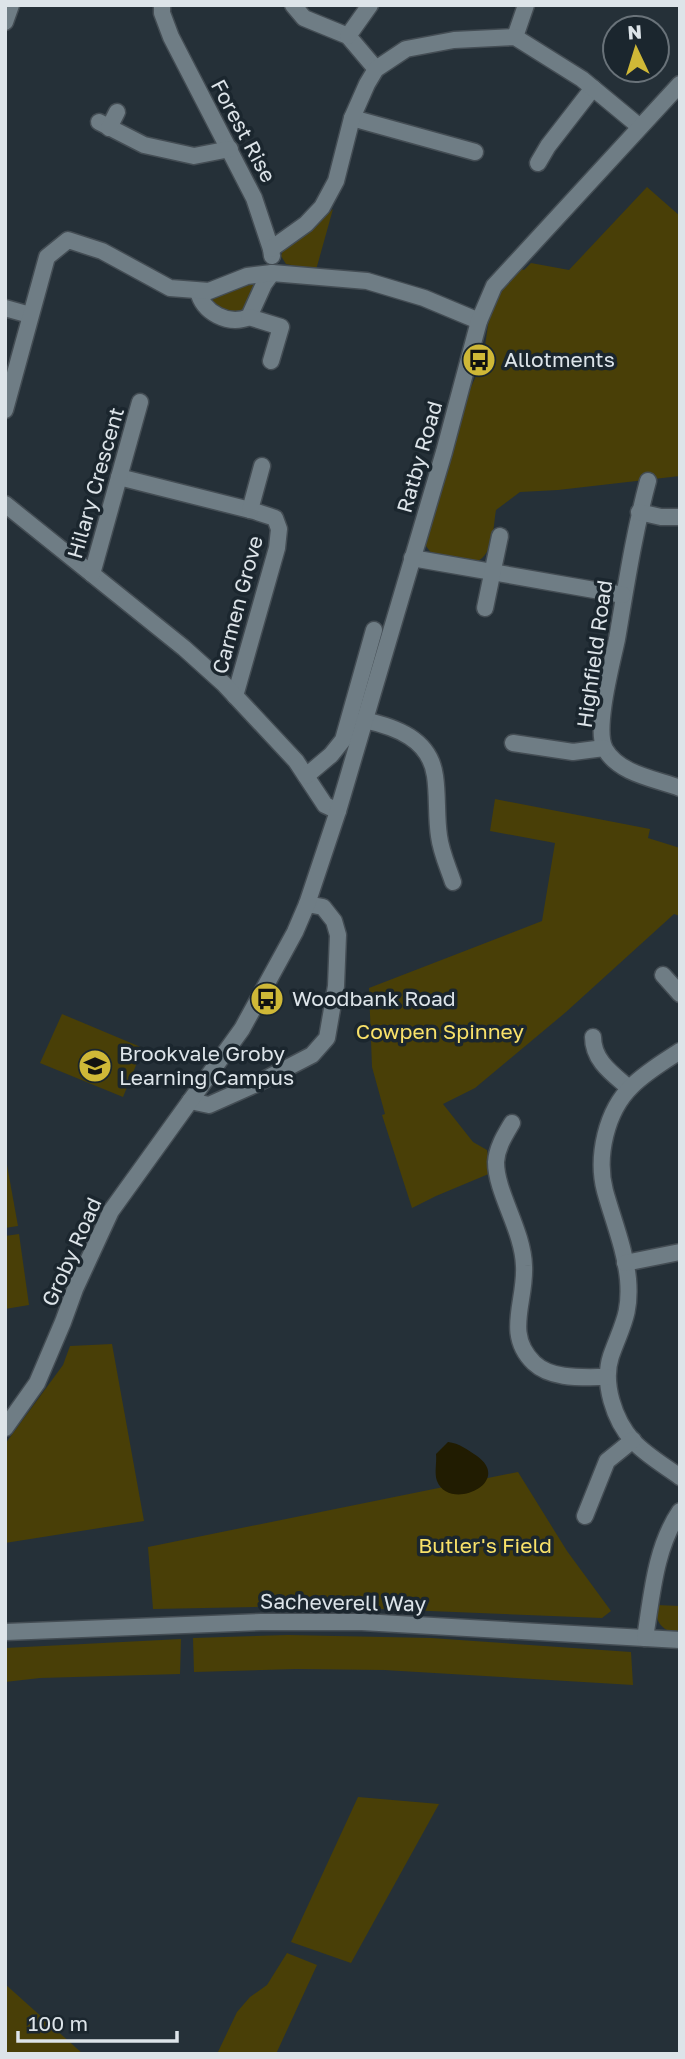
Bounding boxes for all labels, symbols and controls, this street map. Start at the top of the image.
north arrow [601,14,671,84]
text: N [627,20,643,44]
street label: Forest Rise [206,75,282,187]
bus stop icon: Allotments [460,341,498,379]
place label: Allotments [504,346,615,372]
street label: Ratby Road [391,398,447,516]
street label: Hilary Crescent [61,404,129,561]
street label: Carmen Grove [206,533,268,677]
street label: Highfield Road [571,578,617,729]
bus stop icon: Woodbank Road [248,980,286,1018]
place label: Woodbank Road [292,985,456,1011]
park label: Cowpen Spinney [356,1018,524,1044]
place label: Brookvale Groby Learning Campus [119,1040,294,1090]
school or university icon: Brookvale Groby Learning Campus [76,1047,114,1085]
street label: Groby Road [36,1193,107,1310]
park label: Butler's Field [418,1532,552,1558]
street label: Sacheverell Way [260,1588,427,1616]
scale bar [18,2000,177,2044]
text: 100 m [28,2010,88,2036]

